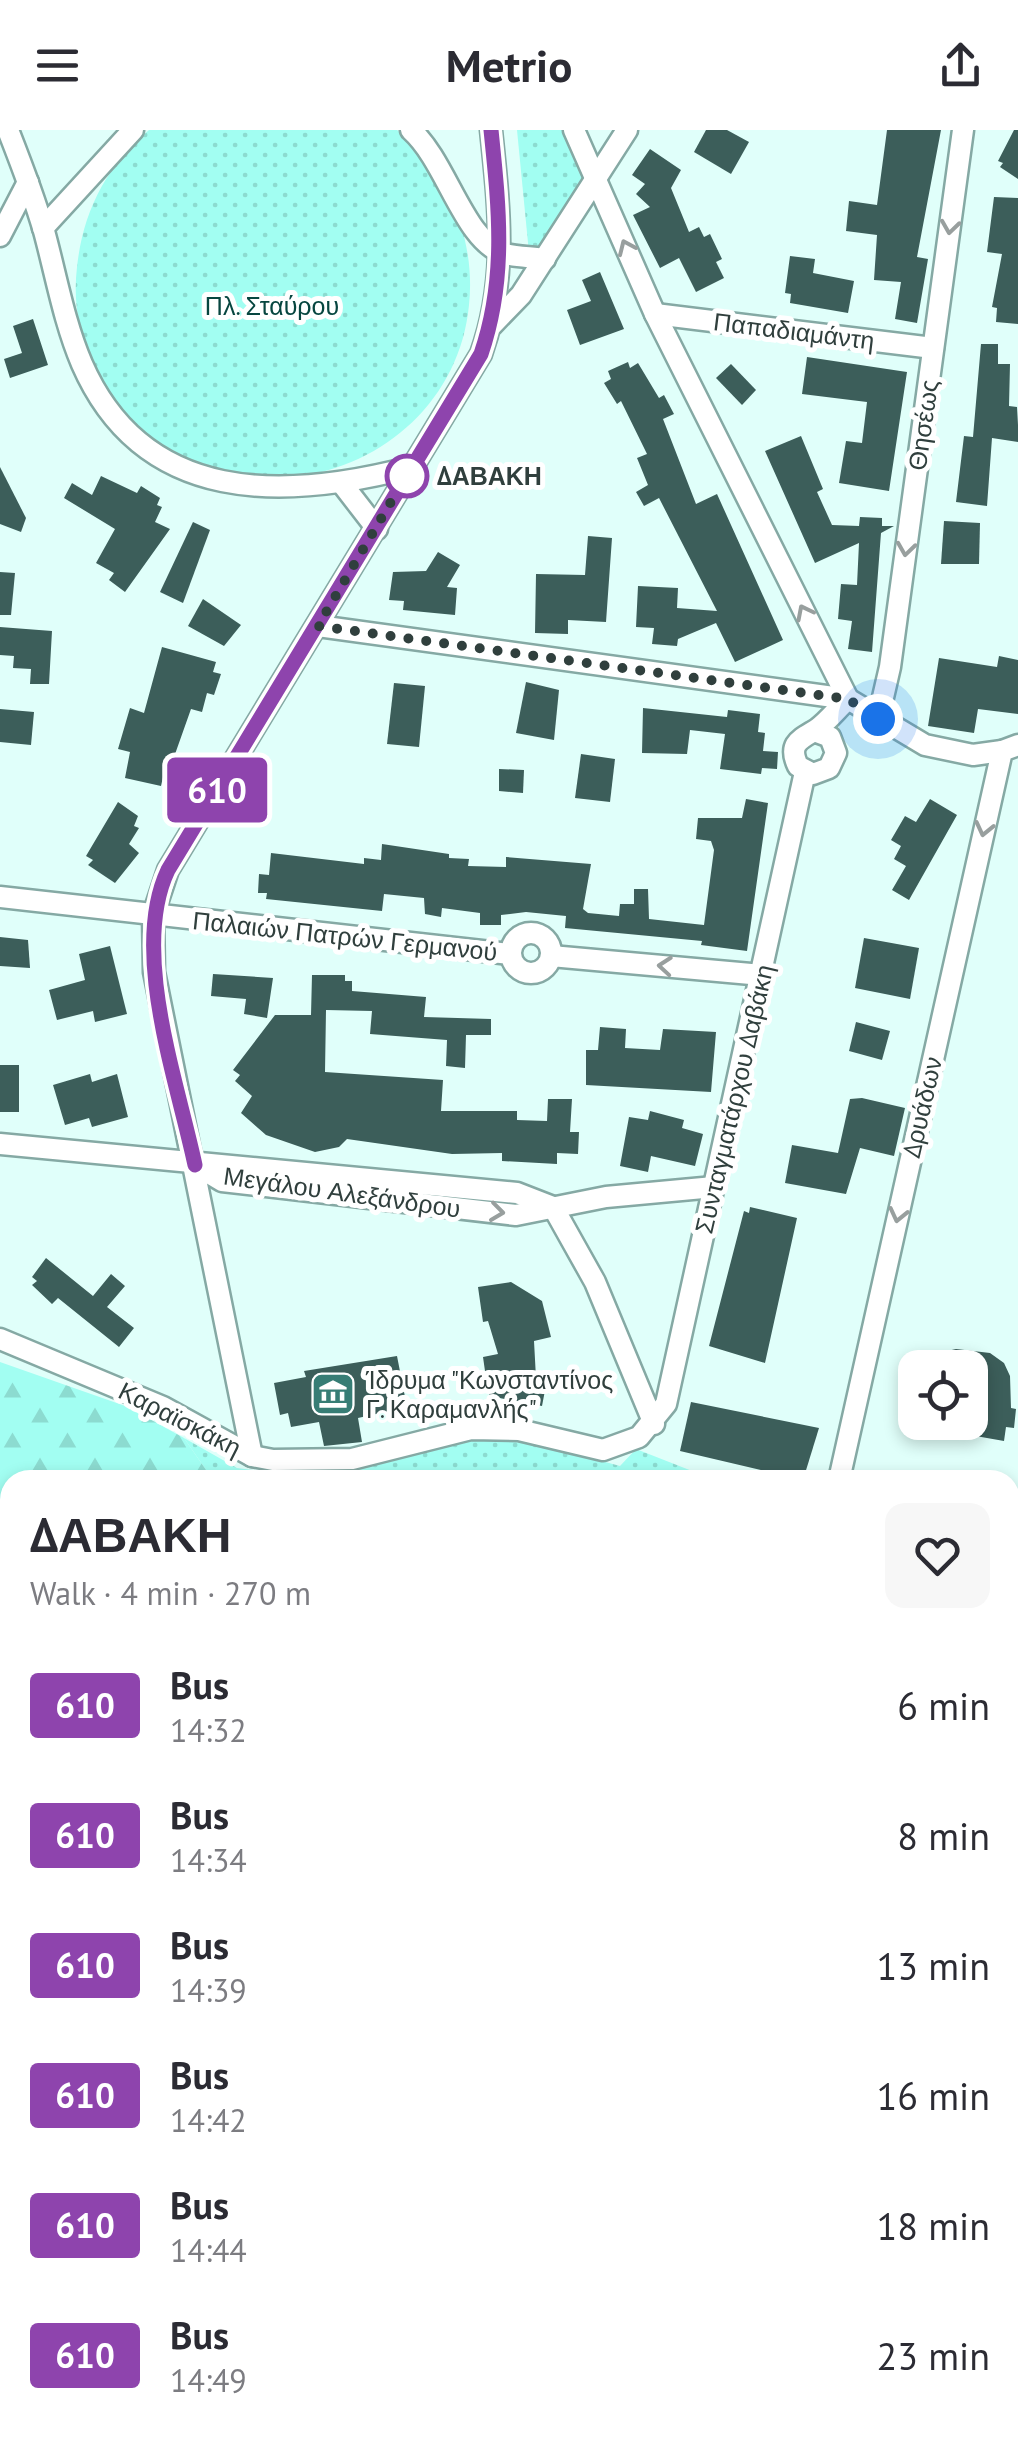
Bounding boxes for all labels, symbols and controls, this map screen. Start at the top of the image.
text: Metrio [446,36,572,94]
icon: menu [30,38,85,93]
icon: share [933,38,988,93]
one-way arrow [940,219,961,235]
one-way arrow [618,239,638,257]
park label: Πλ. Σταύρου [205,290,339,322]
street label: Παπαδιαμάντη [712,305,876,357]
street label: Θησέως [901,377,945,473]
marker: ΔΑΒΑΚΗ [386,455,428,497]
place label: ΔΑΒΑΚΗ [437,460,542,492]
one-way arrow [896,541,917,557]
one-way arrow [797,604,817,622]
your location [853,694,903,744]
line badge: 610 [160,758,274,822]
text: 610 [187,767,247,813]
one-way arrow [975,820,996,837]
street label: Παλαιών Πατρών Γερμανού [191,904,499,968]
one-way arrow [657,956,673,978]
street label: Συνταγματάρχου Δαβάκη [687,961,781,1237]
street label: Δρυάδων [895,1053,949,1161]
street label: Μεγάλου Αλεξάνδρου [222,1160,462,1224]
one-way arrow [489,1201,505,1222]
one-way arrow [889,1206,910,1223]
map controls [898,1350,988,1440]
button: locate [898,1350,988,1440]
place label: Ίδρυμα "Κωνσταντίνος Γ. Καραμανλής" [365,1364,613,1425]
museum icon: Ίδρυμα "Κωνσταντίνος Γ. Καραμανλής" [310,1371,356,1417]
street label: Καραϊσκάκη [113,1374,247,1464]
text: ΔΑΒΑΚΗ [30,1503,231,1565]
button: heart [885,1503,990,1608]
text: Walk · 4 min · 270 m [30,1572,311,1614]
text: Bus [170,1660,229,1709]
text: 6 min [897,1681,990,1730]
text: 610 [55,1682,115,1728]
text: 14:32 [170,1709,247,1751]
text: Bus [170,1790,229,1839]
text: 8 min [897,1811,990,1860]
text: 610 [55,1812,115,1858]
text: 14:34 [170,1839,247,1881]
text: Bus [170,1920,229,1969]
text: 13 min [877,1941,990,1990]
text: 610 [55,1942,115,1988]
text: 14:39 [170,1969,247,2011]
text: Bus [170,2050,229,2099]
text: 16 min [877,2071,990,2120]
text: 610 [55,2072,115,2118]
text: 14:42 [170,2099,247,2141]
text: Bus [170,2180,229,2229]
text: 18 min [877,2201,990,2250]
text: 610 [55,2202,115,2248]
text: 14:44 [170,2229,247,2271]
text: Bus [170,2310,229,2359]
text: 23 min [877,2331,990,2380]
text: 610 [55,2332,115,2378]
text: 14:49 [170,2359,247,2401]

